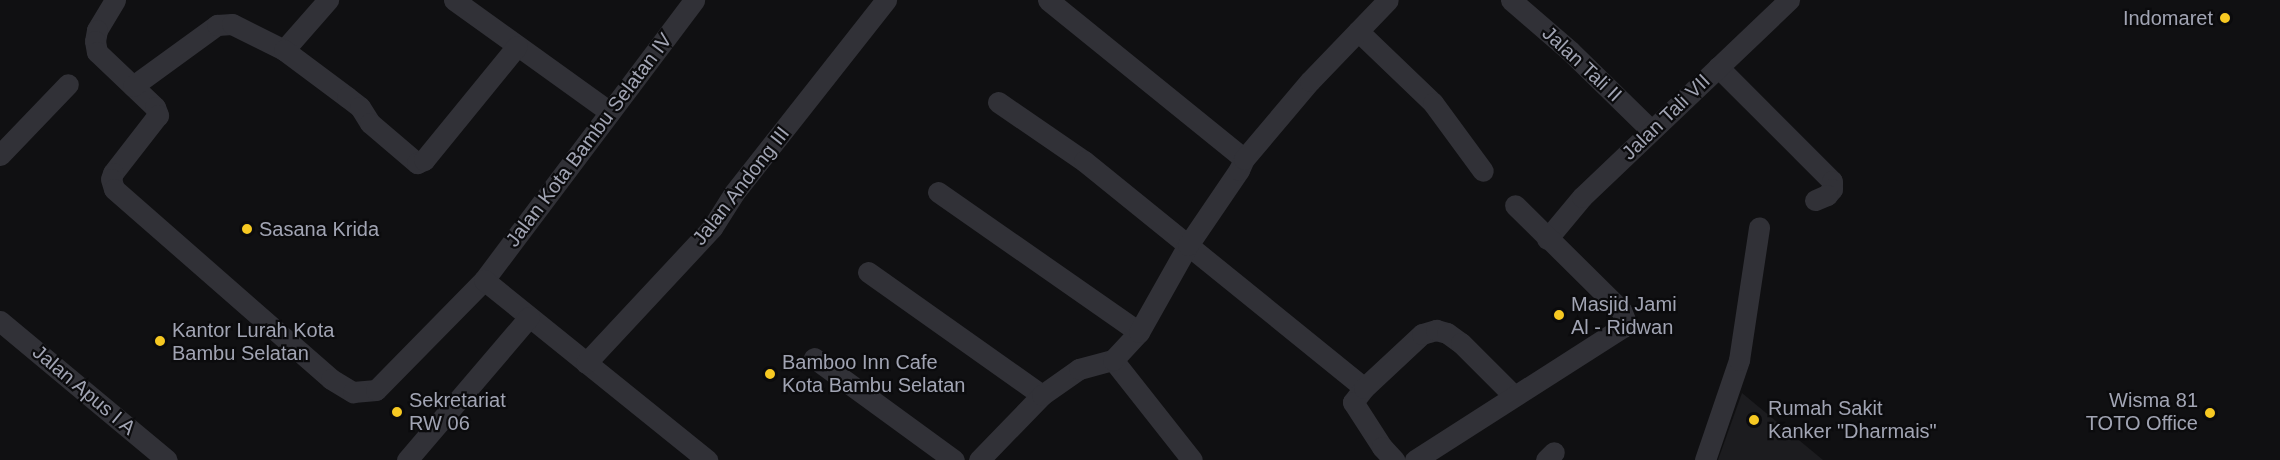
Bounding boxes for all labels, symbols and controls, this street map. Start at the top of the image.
place label: Indomaret [2123,6,2213,30]
marker: Indomaret [2218,11,2232,25]
street label: Jalan Tali II [1537,21,1627,107]
street label: Jalan Kota Bambu Selatan IV [501,28,677,252]
street label: Jalan Tali VII [1617,69,1715,165]
street label: Jalan Andong III [687,122,795,250]
place label: Sasana Krida [259,217,379,241]
marker: Sasana Krida [240,222,254,236]
place label: Masjid Jami Al - Ridwan [1571,292,1677,339]
marker: Masjid Jami Al - Ridwan [1552,308,1566,322]
place label: Kantor Lurah Kota Bambu Selatan [172,318,334,365]
marker: Kantor Lurah Kota Bambu Selatan [153,334,167,348]
street label: Jalan Apus I A [27,339,141,441]
place label: Bamboo Inn Cafe Kota Bambu Selatan [782,350,965,397]
marker: Bamboo Inn Cafe Kota Bambu Selatan [763,367,777,381]
place label: Sekretariat RW 06 [409,388,506,435]
place label: Wisma 81 TOTO Office [2086,389,2198,436]
place label: Rumah Sakit Kanker "Dharmais" [1768,396,1937,443]
marker: Sekretariat RW 06 [390,405,404,419]
marker: Wisma 81 TOTO Office [2203,406,2217,420]
marker: Rumah Sakit Kanker "Dharmais" [1745,411,1763,429]

